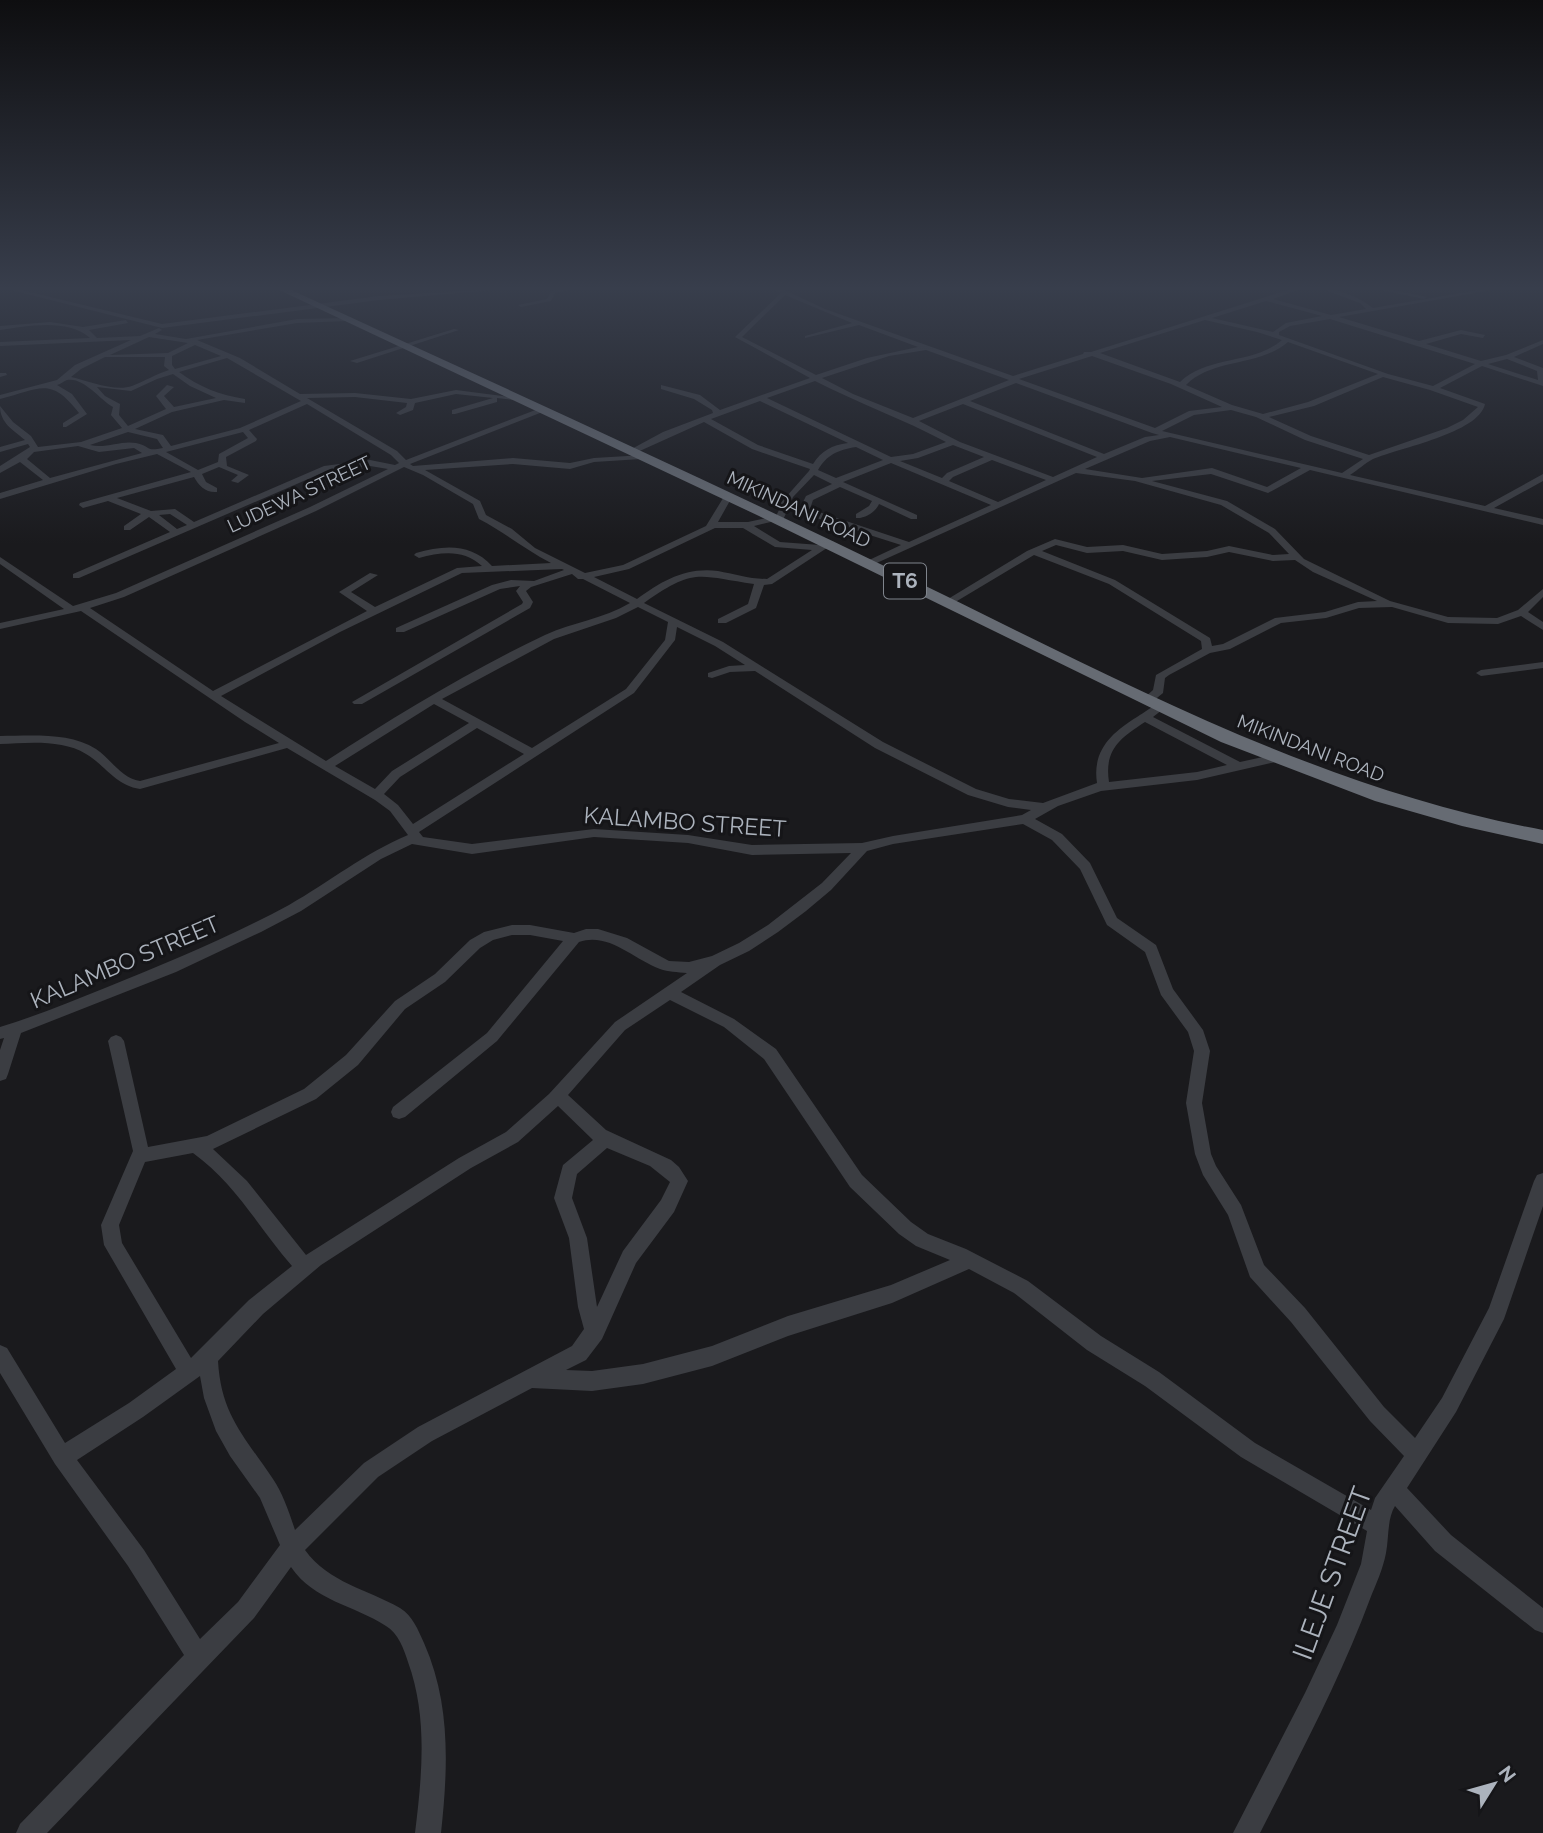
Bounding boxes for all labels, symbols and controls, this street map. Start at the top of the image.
street label: LUDEWA STREET [224,451,375,537]
street label: MIKINDANI ROAD [724,466,874,552]
road number: T6 [884,564,926,598]
street label: MIKINDANI ROAD [1234,710,1388,786]
street label: KALAMBO STREET [583,801,787,842]
street label: KALAMBO STREET [26,909,223,1014]
street label: ILEJE STREET [1286,1482,1379,1664]
north arrow [1459,1749,1529,1819]
text: N [1494,1761,1521,1786]

